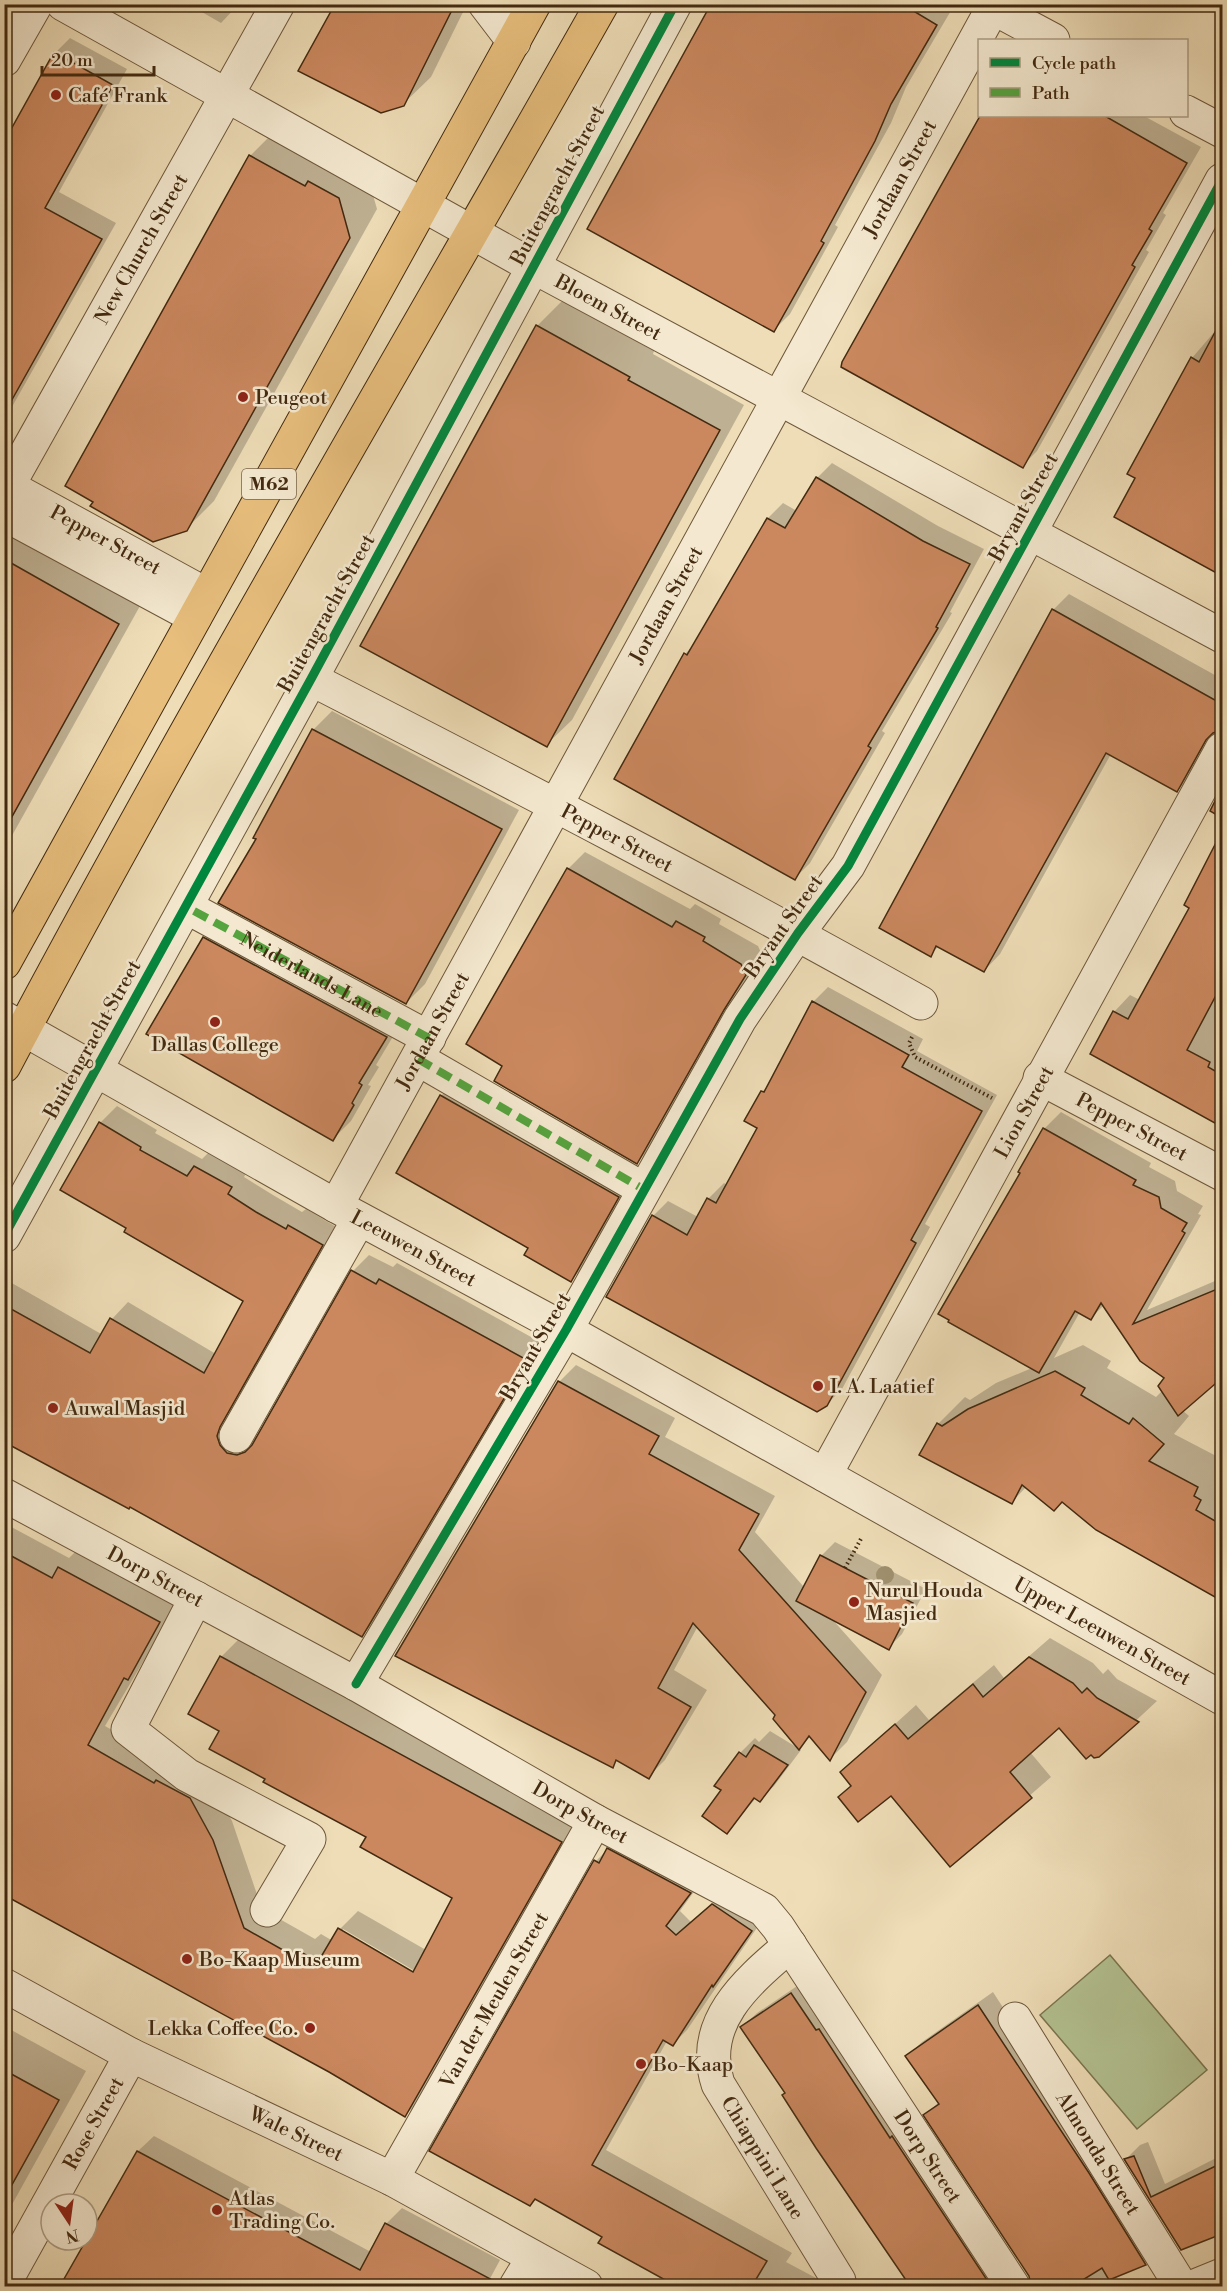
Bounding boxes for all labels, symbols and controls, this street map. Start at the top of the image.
scale bar [42,39,154,77]
legend [978,39,1188,117]
text: 20 m [51,49,93,72]
text: Cycle path [1032,52,1116,75]
text: Path [1032,82,1070,105]
place label: Café Frank [68,84,168,109]
marker: Café Frank [49,88,63,102]
street label: Buitengracht Street [505,101,611,271]
street label: Jordaan Street [858,116,943,243]
street label: New Church Street [90,170,194,329]
street label: Bloem Street [549,269,665,347]
place label: Peugeot [255,386,327,411]
marker: Peugeot [236,390,250,404]
street label: Bryant Street [984,449,1064,567]
road number: M62 [242,469,296,499]
street label: Pepper Street [45,501,165,581]
street label: Buitengracht Street [273,530,381,698]
street label: Jordaan Street [624,542,709,669]
street label: Pepper Street [556,800,677,879]
street label: Bryant Street [739,870,829,984]
street label: Neiderlands Lane [235,927,387,1025]
street label: Buitengracht Street [39,956,147,1124]
street label: Jordaan Street [391,968,476,1095]
marker: Dallas College [208,1015,222,1029]
place label: Dallas College [151,1033,279,1058]
street label: Lion Street [990,1062,1060,1163]
street label: Pepper Street [1071,1088,1191,1168]
street label: Leeuwen Street [346,1205,480,1293]
street label: Bryant Street [495,1288,577,1406]
place label: I. A. Laatief [830,1375,934,1400]
marker: I. A. Laatief [811,1379,825,1393]
place label: Auwal Masjid [64,1397,186,1422]
marker: Auwal Masjid [46,1401,60,1415]
street label: Dorp Street [102,1542,207,1614]
street label: Upper Leeuwen Street [1009,1573,1195,1692]
place label: Nurul Houda Masjied [866,1579,984,1627]
marker: Nurul Houda Masjied [847,1595,861,1609]
street label: Dorp Street [527,1777,632,1850]
street label: Van der Meulen Street [435,1908,555,2094]
place label: Bo-Kaap Museum [198,1948,361,1973]
marker: Bo-Kaap Museum [180,1952,194,1966]
place label: Lekka Coffee Co. [148,2017,298,2042]
marker: Lekka Coffee Co. [303,2021,317,2035]
place label: Bo-Kaap [652,2053,733,2078]
marker: Bo-Kaap [634,2057,648,2071]
street label: Rose Street [59,2073,130,2175]
street label: Almonda Street [1049,2087,1145,2220]
street label: Chiappini Lane [715,2092,809,2225]
street label: Wale Street [244,2101,347,2168]
street label: Dorp Street [887,2106,966,2208]
place label: Atlas Trading Co. [228,2187,335,2235]
north arrow [39,2192,99,2252]
marker: Atlas Trading Co. [210,2203,224,2217]
text: N [63,2224,81,2247]

